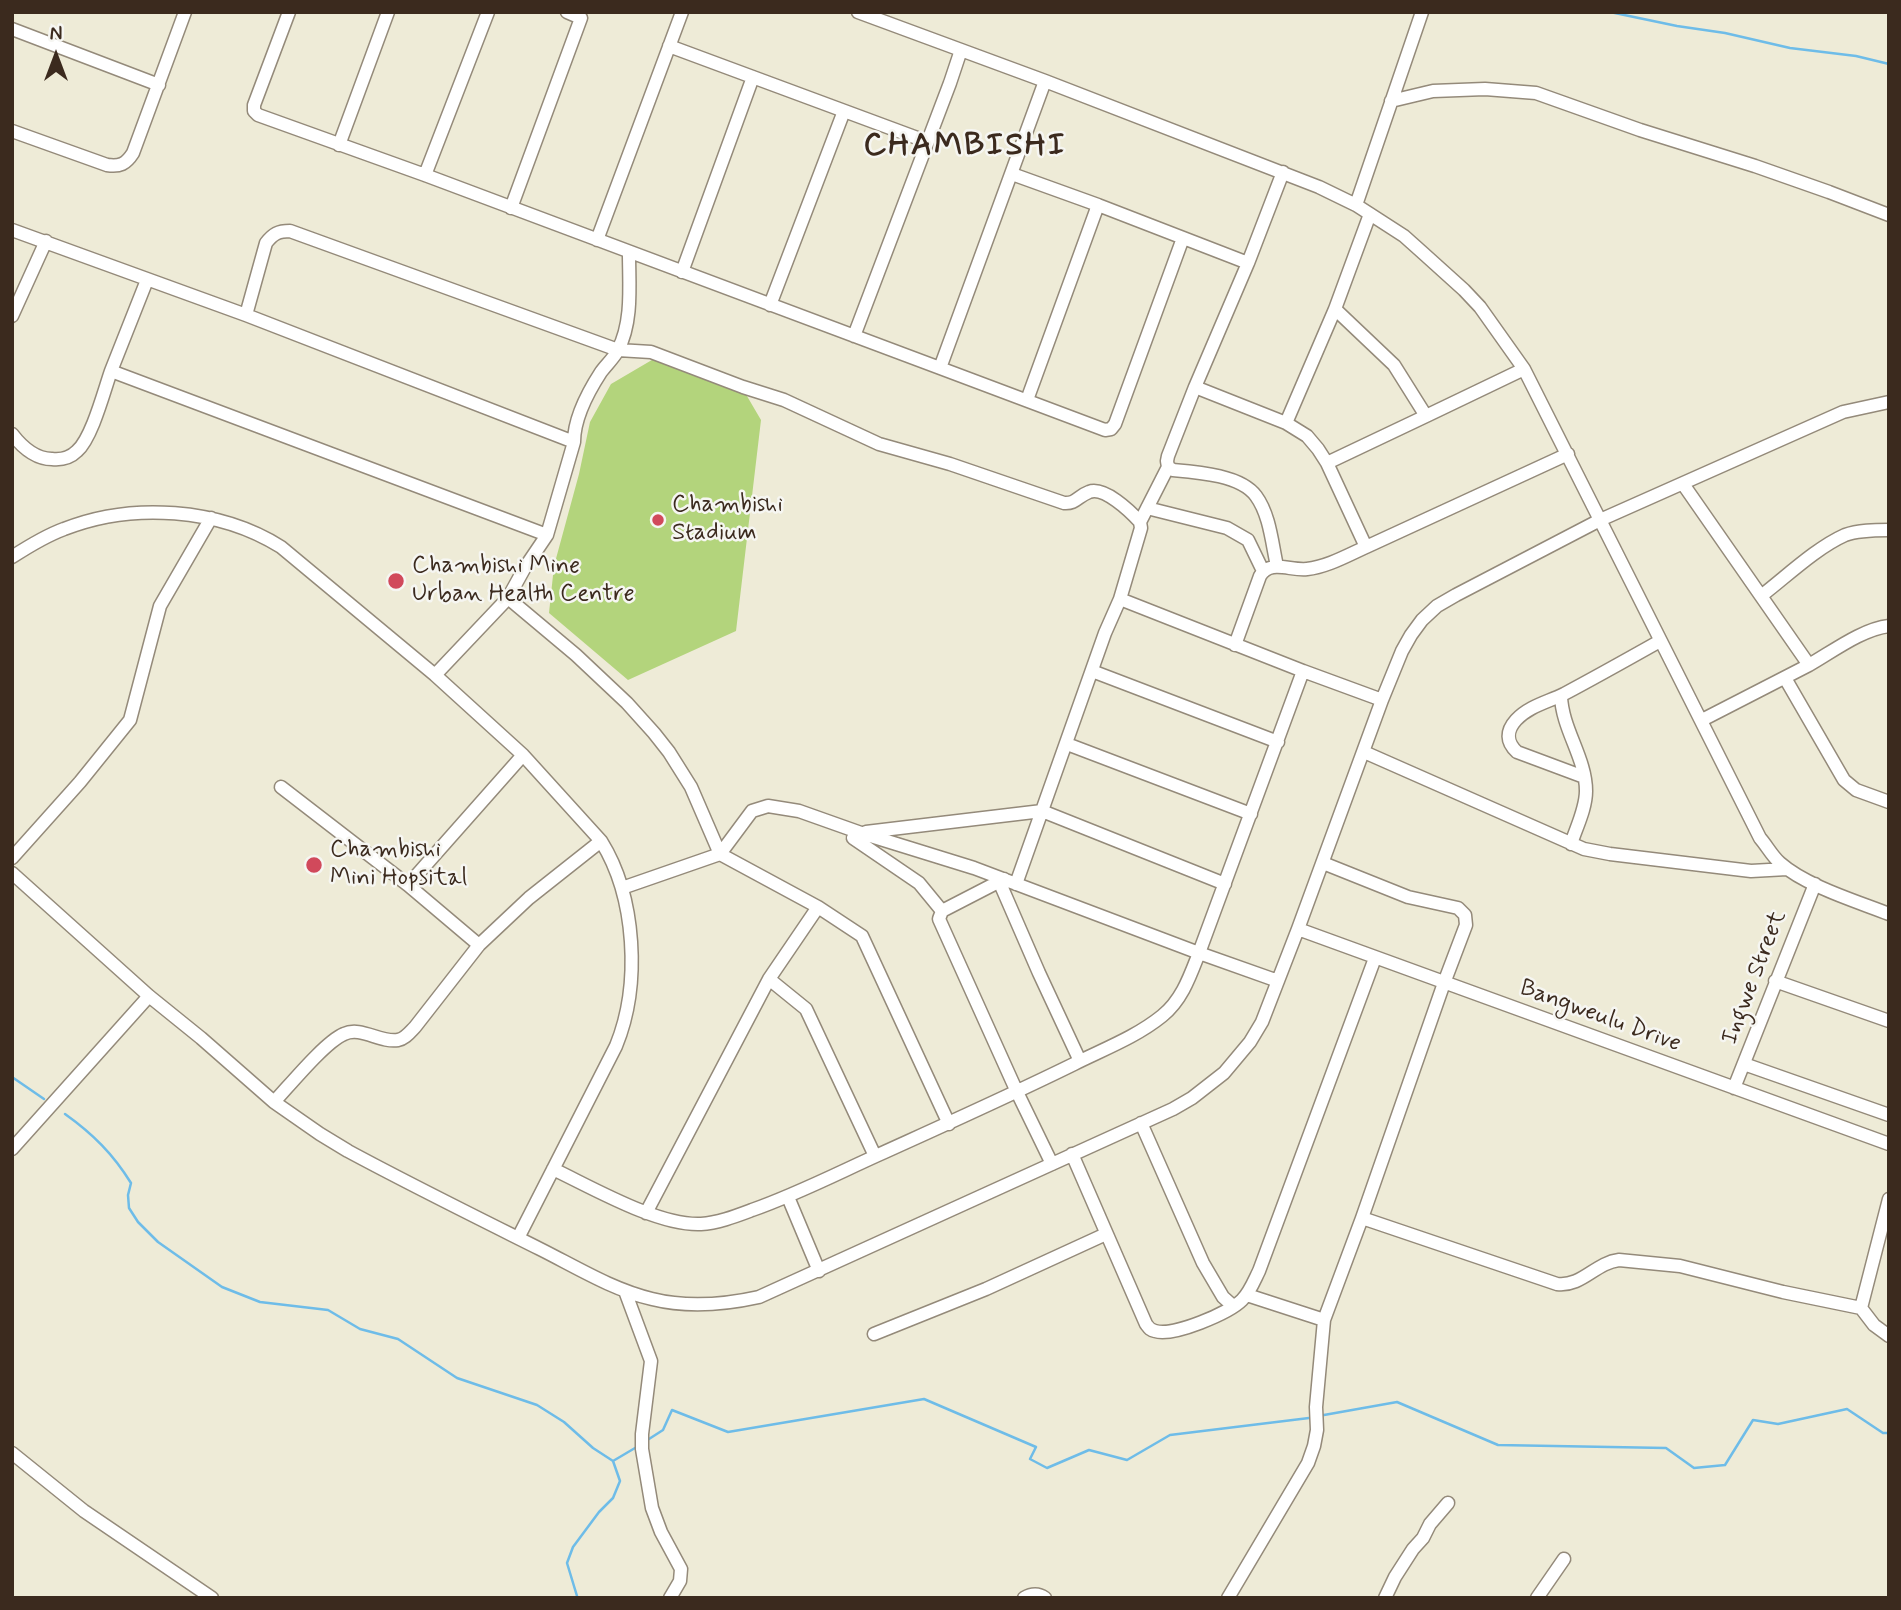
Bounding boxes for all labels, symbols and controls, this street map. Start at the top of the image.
north arrow [21,21,91,91]
text: N [50,22,62,47]
district label: CHAMBISHI [871,128,1059,166]
place label: Chambishi Stadium [672,492,783,548]
marker: Chambishi Stadium [650,512,666,528]
place label: Chambishi Mine Urban Health Centre [412,553,635,609]
marker: Chambishi Mine Urban Health Centre [386,571,406,591]
place label: Chambishi Mini Hopsital [330,837,467,893]
marker: Chambishi Mini Hopsital [304,855,324,875]
street label: Ingwe Street [1716,907,1794,1049]
street label: Bangweulu Drive [1516,975,1684,1059]

